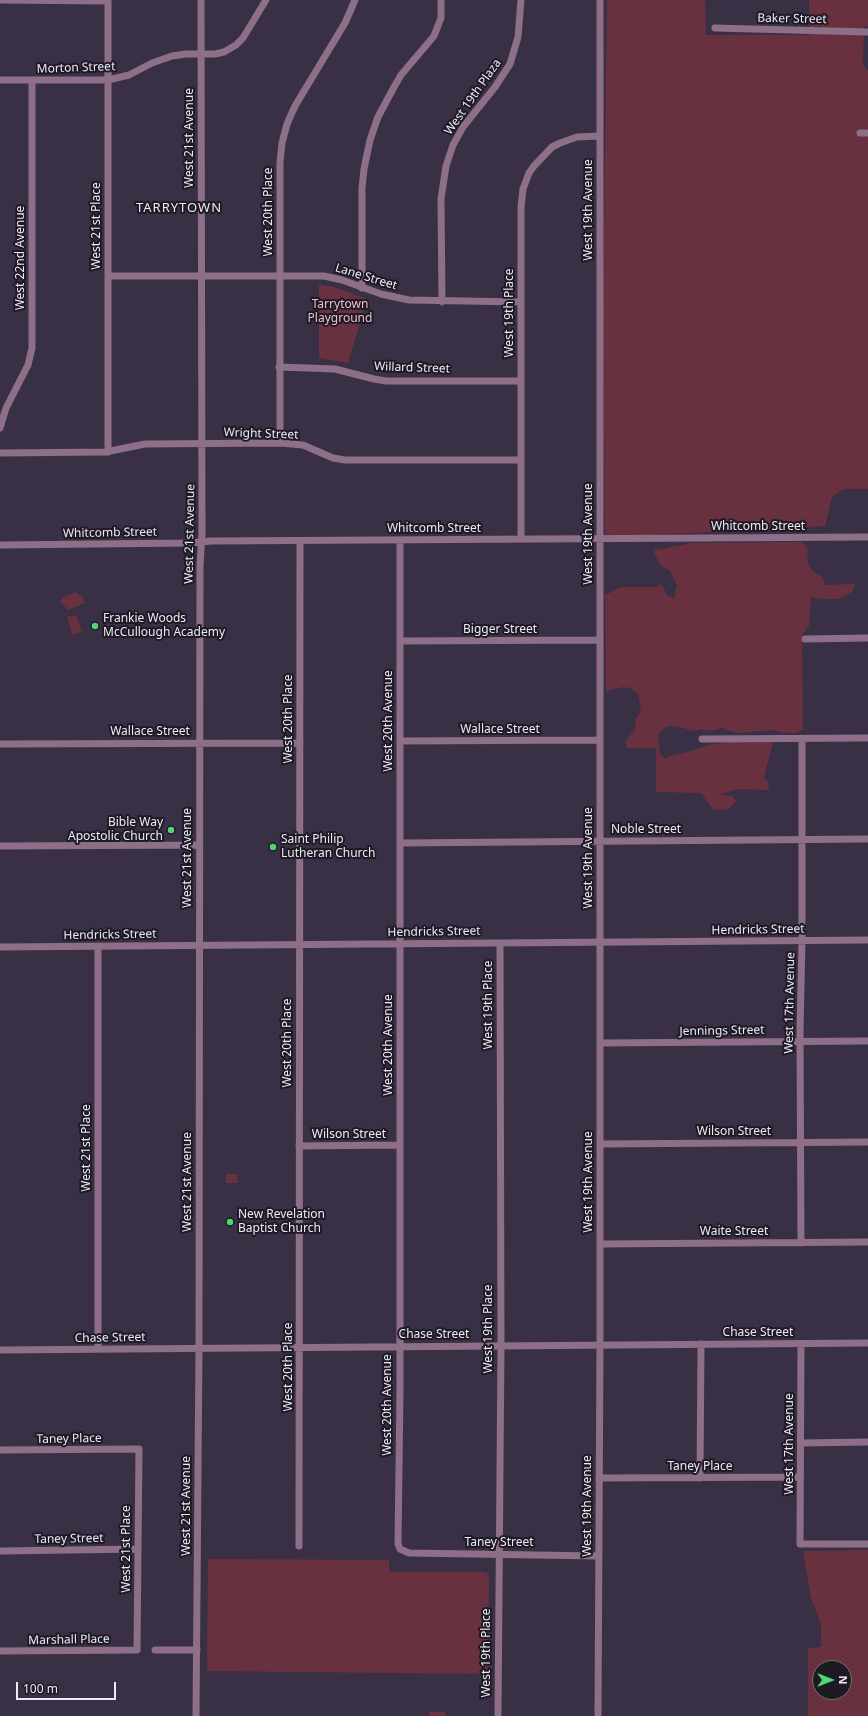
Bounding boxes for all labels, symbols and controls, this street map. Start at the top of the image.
street label: Baker Street [757,11,827,27]
street label: West 19th Plaza [442,56,504,138]
street label: Morton Street [36,59,116,77]
street label: West 21st Avenue [183,88,197,188]
street label: West 19th Avenue [582,159,596,261]
street label: West 20th Place [262,167,276,257]
street label: West 21st Place [90,182,104,270]
district label: TARRYTOWN [136,200,222,216]
street label: West 22nd Avenue [14,206,28,310]
street label: Lane Street [333,261,399,293]
street label: West 19th Place [503,268,517,358]
park label: Tarrytown Playground [308,298,372,326]
street label: Willard Street [374,359,450,377]
street label: Wright Street [223,425,299,443]
street label: West 19th Avenue [582,483,596,585]
street label: West 21st Avenue [182,484,198,584]
street label: Whitcomb Street [711,520,805,534]
street label: Whitcomb Street [387,522,481,536]
street label: Whitcomb Street [63,525,157,541]
place label: Frankie Woods McCullough Academy [103,612,225,640]
marker: Frankie Woods McCullough Academy [90,621,100,631]
street label: Bigger Street [463,623,537,637]
street label: West 20th Avenue [382,670,396,772]
street label: West 20th Place [282,674,296,764]
street label: Wallace Street [460,723,540,737]
street label: Wallace Street [110,725,190,739]
street label: West 19th Avenue [582,807,596,909]
street label: West 21st Avenue [181,808,195,908]
place label: Bible Way Apostolic Church [68,816,163,844]
street label: Noble Street [611,823,681,837]
marker: Bible Way Apostolic Church [166,825,176,835]
place label: Saint Philip Lutheran Church [281,833,376,861]
marker: Saint Philip Lutheran Church [268,842,278,852]
street label: Hendricks Street [711,922,805,938]
street label: Hendricks Street [387,924,481,940]
street label: Hendricks Street [63,927,157,943]
street label: West 17th Avenue [782,952,798,1054]
street label: West 19th Place [482,960,496,1050]
street label: West 20th Avenue [382,994,396,1096]
street label: West 20th Place [281,998,295,1088]
street label: Jennings Street [679,1023,765,1039]
street label: West 21st Place [80,1104,94,1192]
street label: Wilson Street [697,1125,771,1139]
street label: Wilson Street [312,1128,386,1142]
street label: West 19th Avenue [582,1131,596,1233]
street label: West 21st Avenue [181,1132,195,1232]
place label: New Revelation Baptist Church [238,1208,325,1236]
marker: New Revelation Baptist Church [225,1217,235,1227]
street label: Waite Street [700,1225,768,1239]
street label: West 19th Place [482,1284,496,1374]
street label: West 20th Place [282,1322,296,1412]
street label: Chase Street [723,1326,793,1340]
street label: Chase Street [399,1328,469,1342]
street label: Chase Street [74,1330,146,1346]
street label: West 20th Avenue [381,1354,395,1456]
street label: West 17th Avenue [783,1393,797,1495]
street label: Taney Place [36,1431,102,1447]
street label: West 19th Avenue [581,1455,595,1557]
street label: West 21st Avenue [180,1456,194,1556]
street label: Taney Place [667,1460,733,1474]
street label: West 21st Place [120,1505,134,1593]
street label: Taney Street [34,1531,104,1547]
street label: Taney Street [464,1536,534,1550]
street label: West 19th Place [480,1608,494,1698]
street label: Marshall Place [28,1632,110,1648]
north arrow [812,1660,852,1700]
scale bar [18,1674,118,1700]
text: N [836,1676,851,1684]
text: 100 m [23,1680,58,1697]

